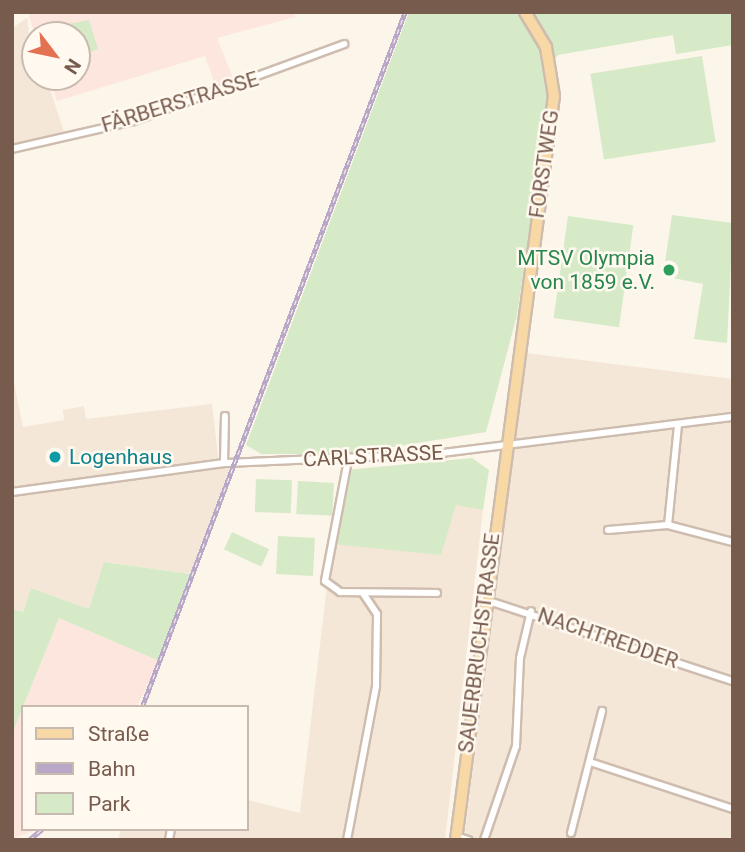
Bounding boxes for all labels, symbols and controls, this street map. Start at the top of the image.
north arrow [21,21,91,91]
text: N [59,55,86,78]
street label: FÄRBERSTRASSE [98,66,262,138]
street label: FORSTWEG [524,108,564,220]
place label: MTSV Olympia von 1859 e.V. [517,245,655,295]
marker: MTSV Olympia von 1859 e.V. [661,262,677,278]
street label: CARLSTRASSE [302,440,444,472]
place label: Logenhaus [69,444,172,470]
marker: Logenhaus [47,449,63,465]
street label: SAUERBRUCHSTRASSE [453,532,505,754]
street label: NACHTREDDER [534,602,682,674]
legend [21,705,248,831]
text: Straße [88,722,149,746]
text: Bahn [88,757,136,781]
text: Park [88,792,130,816]

